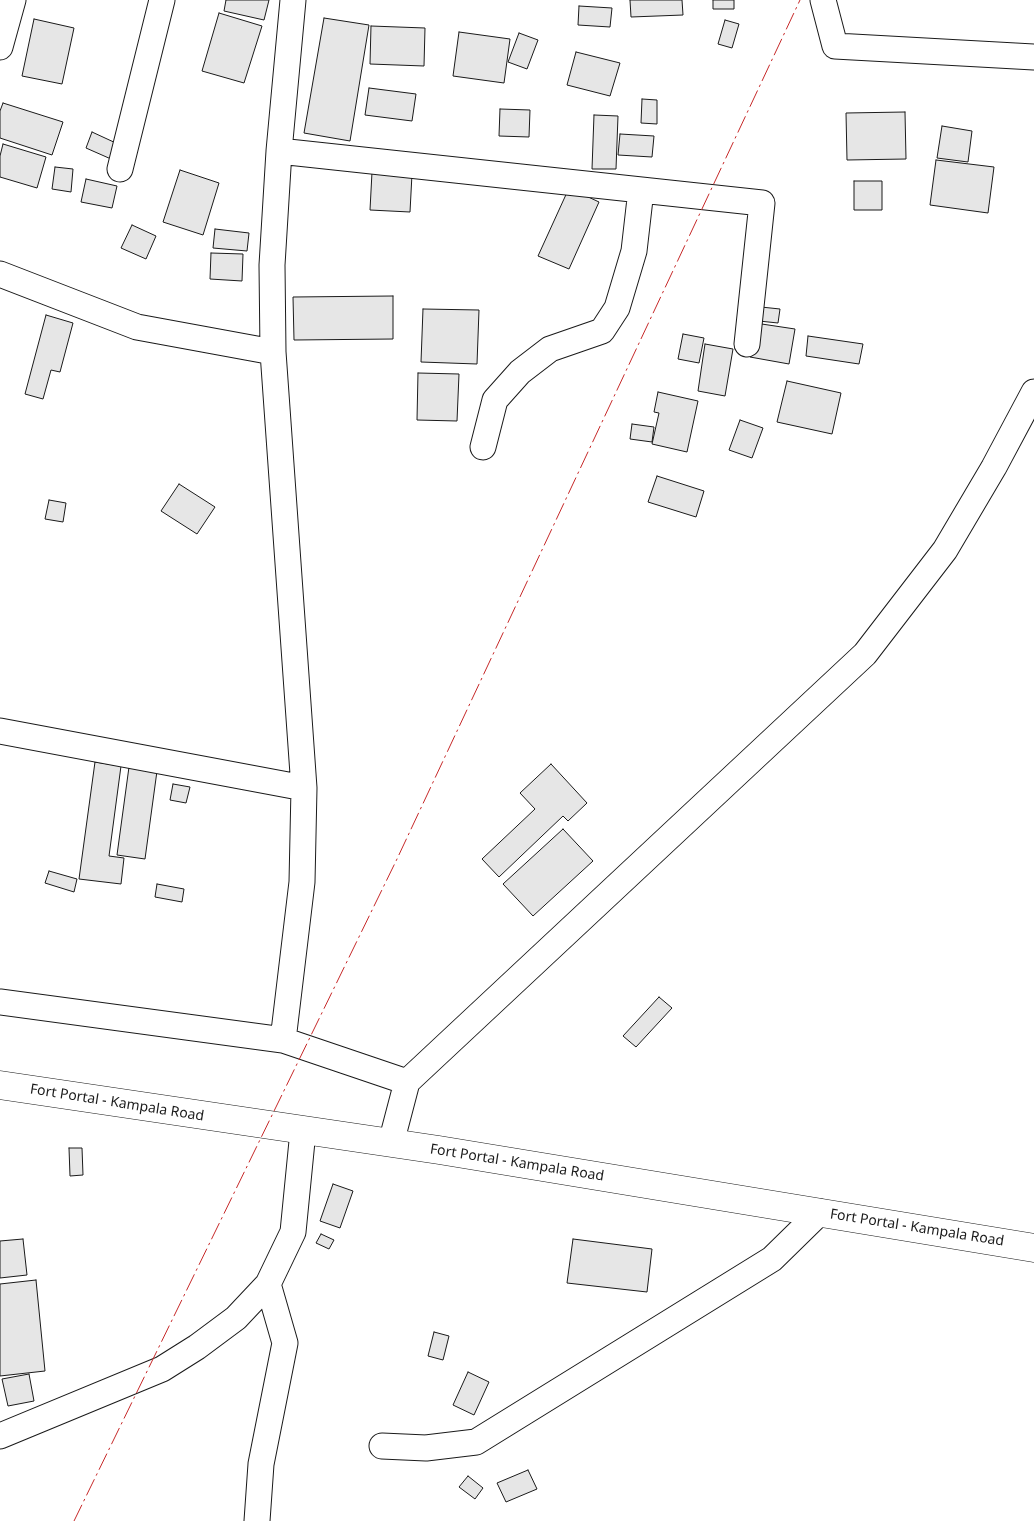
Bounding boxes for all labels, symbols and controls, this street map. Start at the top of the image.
street label: Fort Portal - Kampala Road [29,1081,205,1125]
street label: Fort Portal - Kampala Road [429,1141,605,1185]
street label: Fort Portal - Kampala Road [829,1206,1005,1250]

